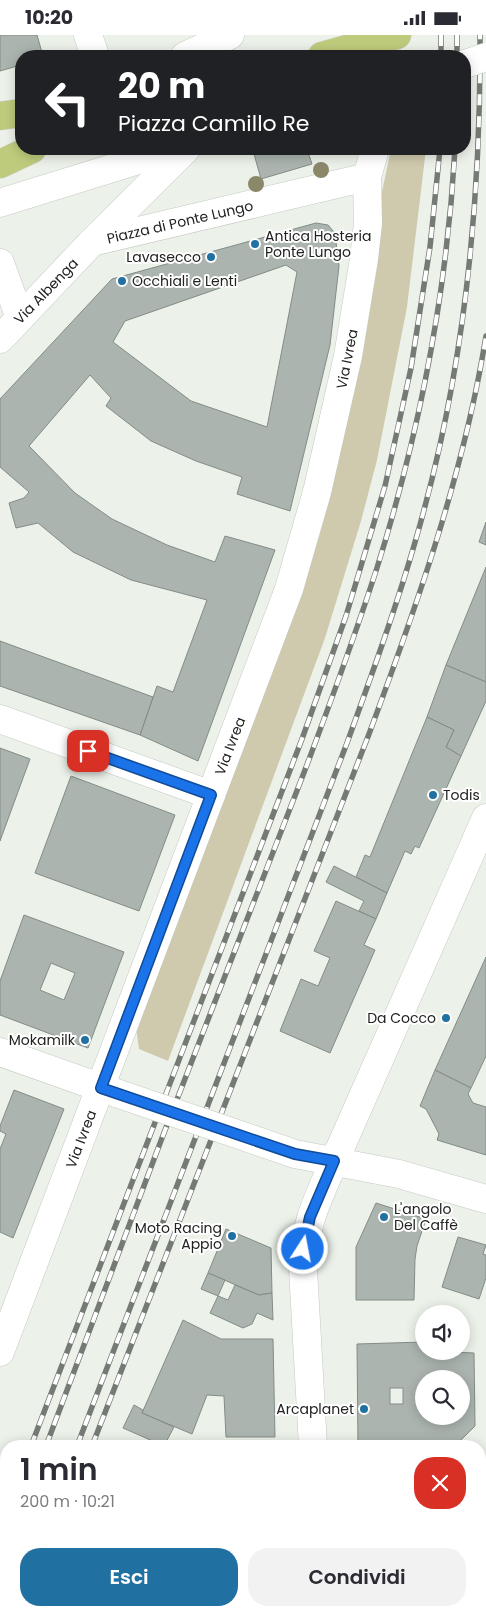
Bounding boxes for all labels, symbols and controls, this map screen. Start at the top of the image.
text: 10:20 [25,4,73,31]
text: 20 m [118,61,205,110]
icon: left [35,70,100,135]
text: Piazza Camillo Re [118,108,310,139]
street label: Piazza di Ponte Lungo [105,195,255,249]
place label: Antica Hosteria Ponte Lungo [265,226,372,262]
marker: Antica Hosteria Ponte Lungo [249,238,261,250]
place label: Lavasecco [126,247,201,267]
marker: Lavasecco [205,251,217,263]
street label: Via Albenga [9,253,83,329]
place label: Occhiali e Lenti [132,271,237,291]
marker: Occhiali e Lenti [116,275,128,287]
street label: Via Ivrea [331,327,363,391]
street label: Via Ivrea [210,714,250,778]
pin [67,730,109,772]
icon: arrive [74,737,102,765]
place label: Todis [443,785,480,805]
marker: Todis [427,789,439,801]
place label: Da Cocco [367,1008,436,1028]
marker: Da Cocco [440,1012,452,1024]
place label: Mokamilk [9,1030,76,1050]
marker: Mokamilk [79,1034,91,1046]
street label: Via Ivrea [61,1107,101,1171]
place label: L'angolo Del Caffè [394,1199,458,1235]
marker: L'angolo Del Caffè [378,1211,390,1223]
place label: Moto Racing Appio [135,1218,222,1254]
position arrow [276,1222,328,1274]
marker: Moto Racing Appio [226,1230,238,1242]
map controls [415,1305,470,1425]
button: sound [415,1305,470,1360]
button: search [415,1370,470,1425]
place label: Arcaplanet [276,1399,354,1419]
marker: Arcaplanet [358,1403,370,1415]
text: 1 min [20,1448,98,1491]
button: close [414,1457,466,1509]
text: 200 m · 10:21 [20,1490,115,1513]
button: Esci [20,1548,238,1606]
button: Condividi [248,1548,466,1606]

